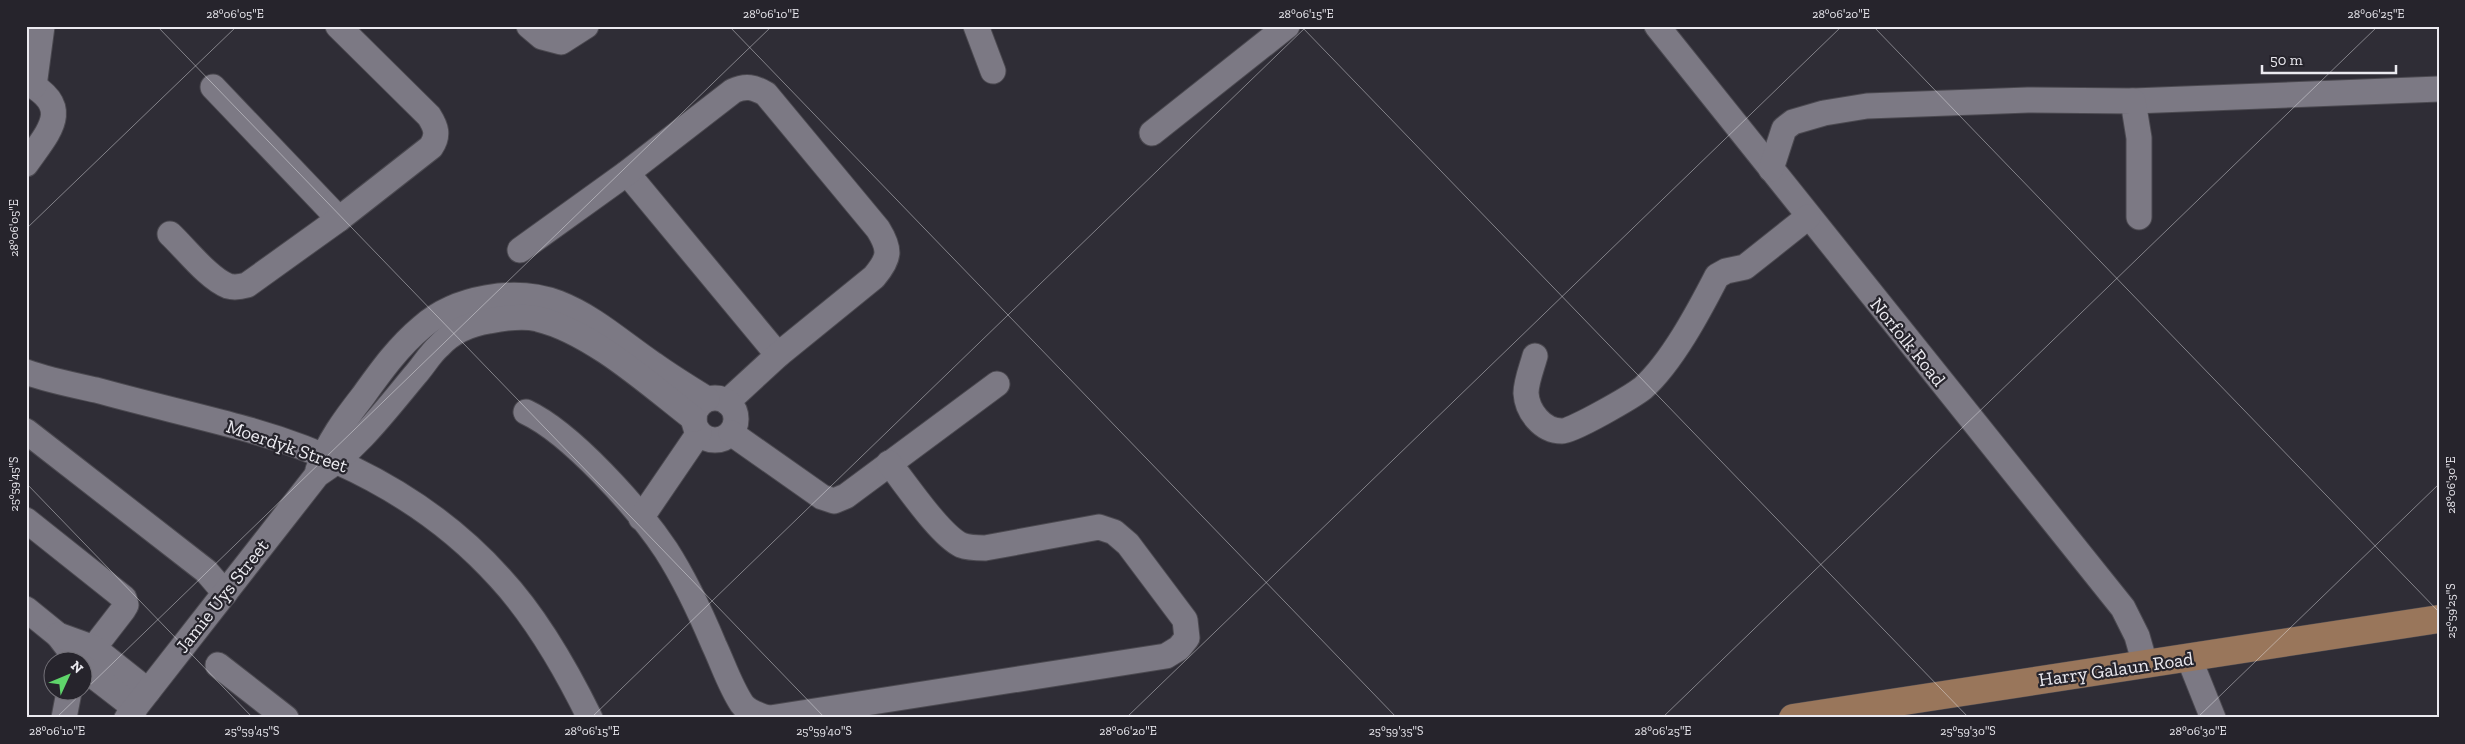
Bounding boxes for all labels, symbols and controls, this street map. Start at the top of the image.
text: 28°06'05"E [206,7,264,21]
text: 28°06'10"E [743,7,799,21]
text: 28°06'15"E [1278,7,1334,21]
text: 28°06'20"E [1812,7,1870,21]
text: 28°06'25"E [2348,7,2404,21]
scale bar [2262,42,2396,74]
text: 50 m [2270,51,2303,69]
text: 28°06'05"E [7,199,21,257]
street label: Norfolk Road [1865,293,1951,391]
street label: Moerdyk Street [223,414,351,478]
text: 28°06'30"E [2444,456,2458,514]
text: 25°59'45"S [7,457,21,511]
street label: Jamie Uys Street [171,535,273,657]
text: 25°59'25"S [2444,583,2458,639]
street label: Harry Galaun Road [2037,647,2195,691]
north arrow [42,652,92,702]
text: N [67,658,87,677]
text: 28°06'10"E [29,724,85,738]
text: 25°59'45"S [225,724,279,738]
text: 28°06'15"E [564,724,620,738]
text: 25°59'40"S [796,724,852,738]
text: 28°06'20"E [1099,724,1157,738]
text: 25°59'35"S [1369,724,1423,738]
text: 28°06'25"E [1635,724,1691,738]
text: 25°59'30"S [1940,724,1996,738]
text: 28°06'30"E [2169,724,2227,738]

